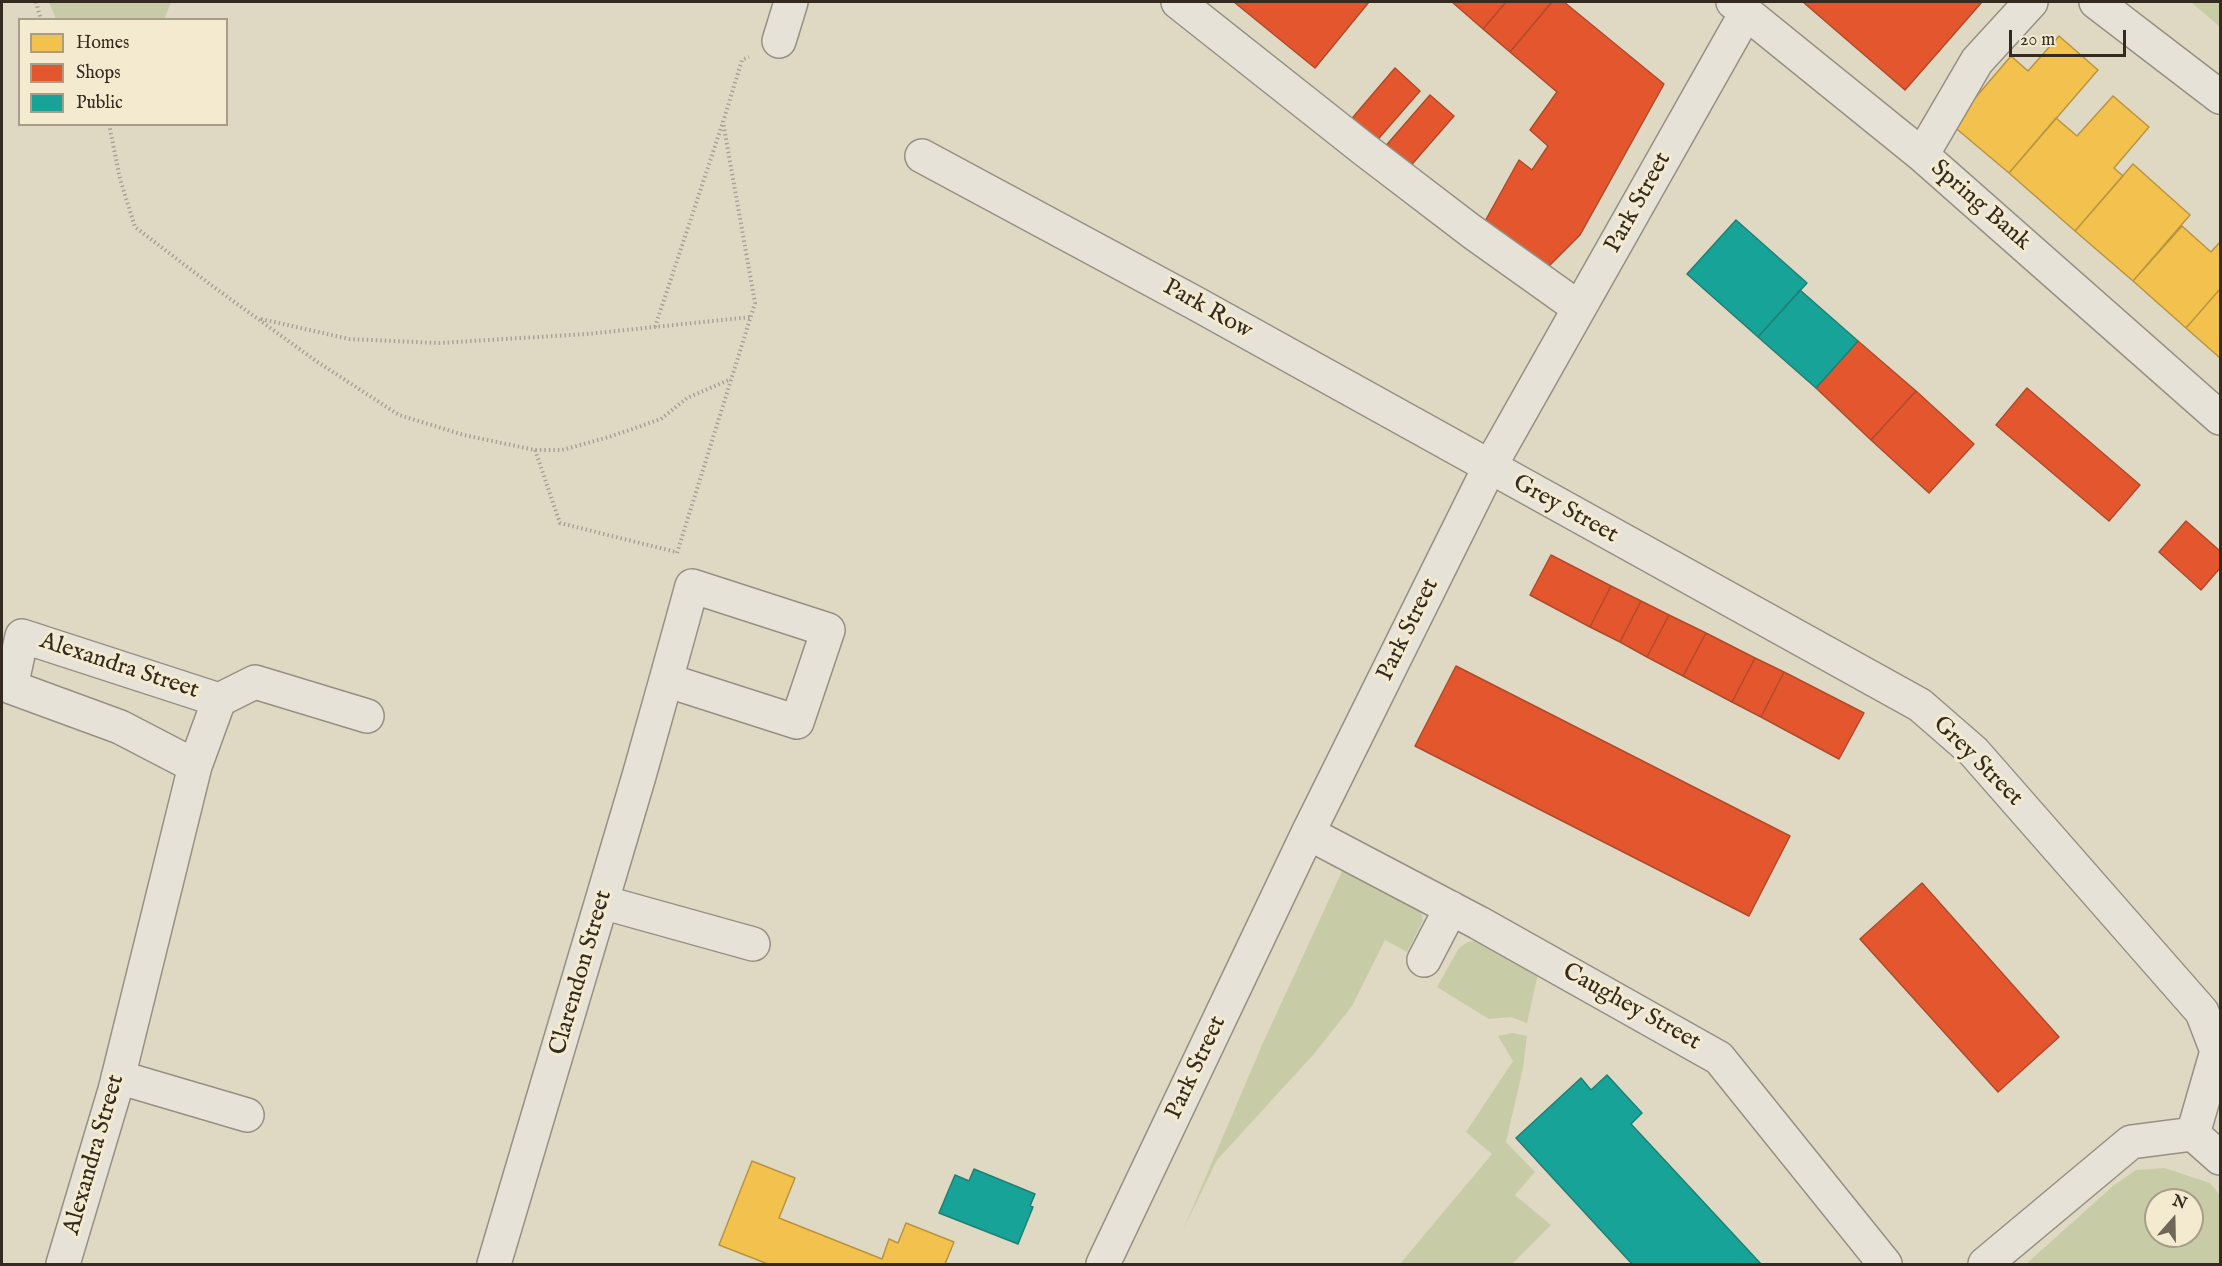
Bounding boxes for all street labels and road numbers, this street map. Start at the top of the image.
street label: Park Street [1600,148,1678,258]
street label: Spring Bank [1924,155,2036,257]
street label: Park Row [1157,274,1257,346]
street label: Grey Street [1507,469,1623,551]
street label: Park Street [1372,574,1446,686]
street label: Alexandra Street [36,628,202,706]
street label: Grey Street [1926,711,2028,813]
street label: Clarendon Street [545,887,619,1059]
street label: Caughey Street [1557,958,1705,1058]
street label: Park Street [1161,1012,1233,1124]
street label: Alexandra Street [58,1072,132,1238]

